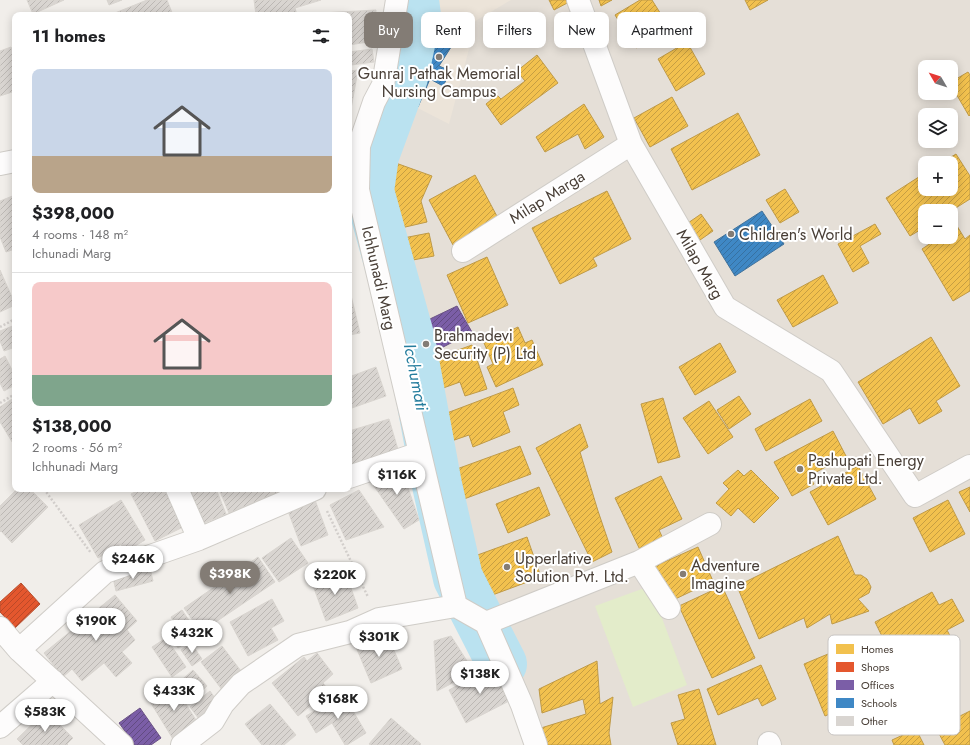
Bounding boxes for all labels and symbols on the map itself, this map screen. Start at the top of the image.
marker: Gunraj Pathak Memorial Nursing Campus [434,52,444,62]
north arrow [918,60,958,100]
place label: Gunraj Pathak Memorial Nursing Campus [358,62,520,103]
street label: Milap Marga [505,165,589,229]
place label: Children's World [739,223,853,246]
street label: Ichhunadi Marg [356,224,402,332]
street label: Milap Marg [671,225,729,303]
marker: Children's World [726,229,736,239]
place label: Brahmadevi Security (P) Ltd [434,324,536,365]
marker: Brahmadevi Security (P) Ltd [421,339,431,349]
water label: Icchumati [398,342,434,413]
place label: Pashupati Energy Private Ltd. [808,449,925,490]
pin: $116K [369,462,425,496]
marker: Pashupati Energy Private Ltd. [795,464,805,474]
pin: $246K [105,546,161,580]
place label: Upperlative Solution Pvt. Ltd. [515,547,629,588]
place label: Adventure Imagine [691,554,760,595]
pin: $398K [202,561,258,595]
pin: $220K [307,562,363,596]
marker: Upperlative Solution Pvt. Ltd. [502,562,512,572]
marker: Adventure Imagine [678,569,688,579]
pin: $190K [68,608,124,642]
pin: $432K [164,620,220,654]
pin: $301K [351,624,407,658]
legend [828,635,960,735]
text: Homes [861,641,894,657]
text: Shops [861,659,890,675]
pin: $138K [452,661,508,695]
text: Offices [861,677,895,693]
pin: $433K [146,678,202,712]
pin: $168K [310,686,366,720]
text: Schools [861,695,898,711]
pin: $583K [17,699,73,733]
text: Other [861,713,888,729]

